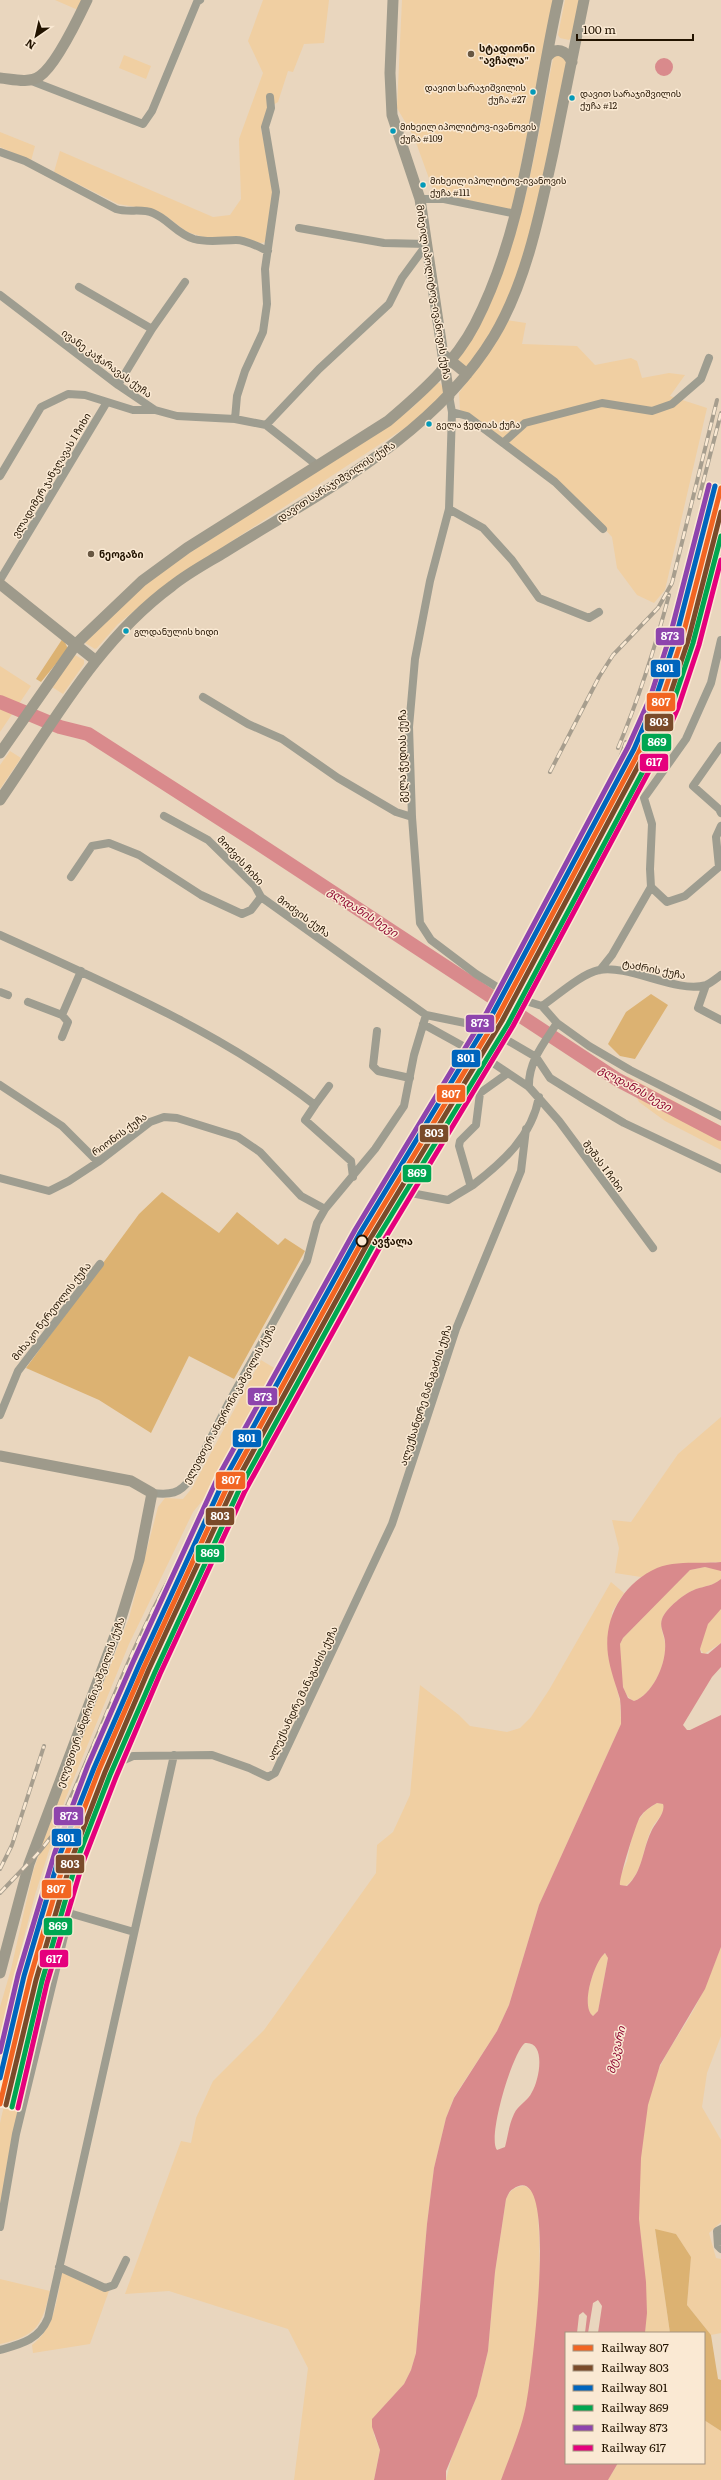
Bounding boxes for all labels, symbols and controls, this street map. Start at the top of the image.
north arrow [16,16,56,56]
scale bar [577,16,693,42]
text: 100 m [583,20,616,38]
text: N [22,36,38,54]
place label: სტადიონი "ავჩალა" [479,40,535,67]
marker: სტადიონი "ავჩალა" [466,49,476,59]
place label: დავით სარაჯიშვილის ქუჩა #27 [425,80,526,106]
place label: დავით სარაჯიშვილის ქუჩა #12 [580,86,681,112]
marker: დავით სარაჯიშვილის ქუჩა #27 [528,87,538,97]
marker: დავით სარაჯიშვილის ქუჩა #12 [567,93,577,103]
place label: მიხეილ იპოლიტოვ-ივანოვის ქუჩა #109 [400,119,536,145]
marker: მიხეილ იპოლიტოვ-ივანოვის ქუჩა #109 [388,126,398,136]
place label: მიხეილ იპოლიტოვ-ივანოვის ქუჩა #111 [430,173,566,199]
marker: მიხეილ იპოლიტოვ-ივანოვის ქუჩა #111 [418,180,428,190]
street label: მიხეილ იპოლიტოვ-ივანოვის ქუჩა [413,203,456,380]
street label: ივანე კაჭარავას ქუჩა [59,325,156,401]
street label: ვლადიმერ ჯანჯღავას I ჩიხი [7,409,94,540]
place label: გელა ჭედიას ქუჩა [436,417,520,431]
marker: გელა ჭედიას ქუჩა [424,419,434,429]
street label: დავით სარაჯიშვილის ქუჩა [274,437,398,524]
place label: ნეოგაზი [99,546,144,561]
marker: ნეოგაზი [86,549,96,559]
place label: გლდანულის ხიდი [134,624,218,638]
marker: გლდანულის ხიდი [121,626,131,636]
line badge: 873 [655,627,685,646]
text: 873 [661,627,679,643]
line badge: 801 [650,659,681,678]
text: 801 [656,659,674,675]
line badge: 807 [646,692,676,712]
text: 807 [651,693,671,709]
street label: გელა ჭედიას ქუჩა [394,709,409,803]
line badge: 803 [644,713,674,732]
text: 803 [649,713,669,729]
line badge: 869 [641,733,672,752]
text: 869 [647,733,667,749]
line badge: 617 [639,753,669,772]
text: 617 [646,753,662,769]
street label: მოძვის ჩიხი [214,832,268,888]
water label: გლდანის ხევი [325,882,403,940]
street label: მოძვის ქუჩა [274,891,334,940]
street label: ტაძრის ქუჩა [621,955,687,982]
line badge: 873 [465,1014,495,1033]
text: 873 [471,1014,489,1030]
line badge: 801 [451,1049,481,1068]
text: 801 [457,1049,475,1065]
water label: გლდანის ხევი [596,1060,675,1114]
line badge: 807 [436,1084,466,1103]
text: 807 [441,1085,461,1101]
street label: რიონის ქუჩა [88,1108,149,1159]
line badge: 803 [419,1124,449,1143]
text: 803 [424,1124,444,1140]
street label: შუშას I ჩიხი [580,1137,629,1195]
line badge: 869 [402,1164,432,1183]
text: 869 [407,1164,427,1180]
place label: ავჭალა [372,1233,413,1248]
marker: ავჭალა [355,1234,369,1248]
street label: მიხაკო წერეთლის ქუჩა [7,1258,94,1363]
street label: ელეფთერ ანდრონიკაშვილის ქუჩა [178,1321,279,1486]
street label: ალექსანდრე მანაგაძის ქუჩა [395,1322,454,1467]
line badge: 873 [247,1387,278,1406]
text: 873 [254,1388,272,1404]
line badge: 801 [232,1429,262,1448]
text: 801 [238,1429,256,1445]
line badge: 807 [215,1471,246,1490]
text: 807 [221,1471,241,1487]
line badge: 803 [205,1507,235,1526]
text: 803 [210,1507,230,1523]
line badge: 869 [195,1544,225,1563]
text: 869 [200,1544,220,1560]
street label: ელეფთერ ანდრონიკაშვილის ქუჩა [52,1614,127,1789]
street label: ალექსანდრე მანაგაძის ქუჩა [262,1623,341,1762]
line badge: 873 [53,1806,84,1826]
text: 873 [60,1807,78,1823]
line badge: 801 [51,1828,82,1847]
text: 801 [57,1829,75,1845]
line badge: 803 [55,1854,85,1874]
text: 803 [60,1855,80,1871]
line badge: 807 [41,1879,72,1899]
text: 807 [46,1880,66,1896]
line badge: 869 [43,1917,73,1936]
text: 869 [48,1917,68,1933]
line badge: 617 [39,1949,69,1968]
text: 617 [46,1950,62,1966]
water label: მტკვარი [602,2024,628,2075]
legend [565,2332,705,2464]
text: Railway 807 [601,2338,669,2356]
text: Railway 803 [601,2358,669,2376]
text: Railway 801 [601,2378,668,2396]
text: Railway 869 [601,2398,668,2416]
text: Railway 873 [601,2418,668,2436]
text: Railway 617 [601,2438,666,2456]

